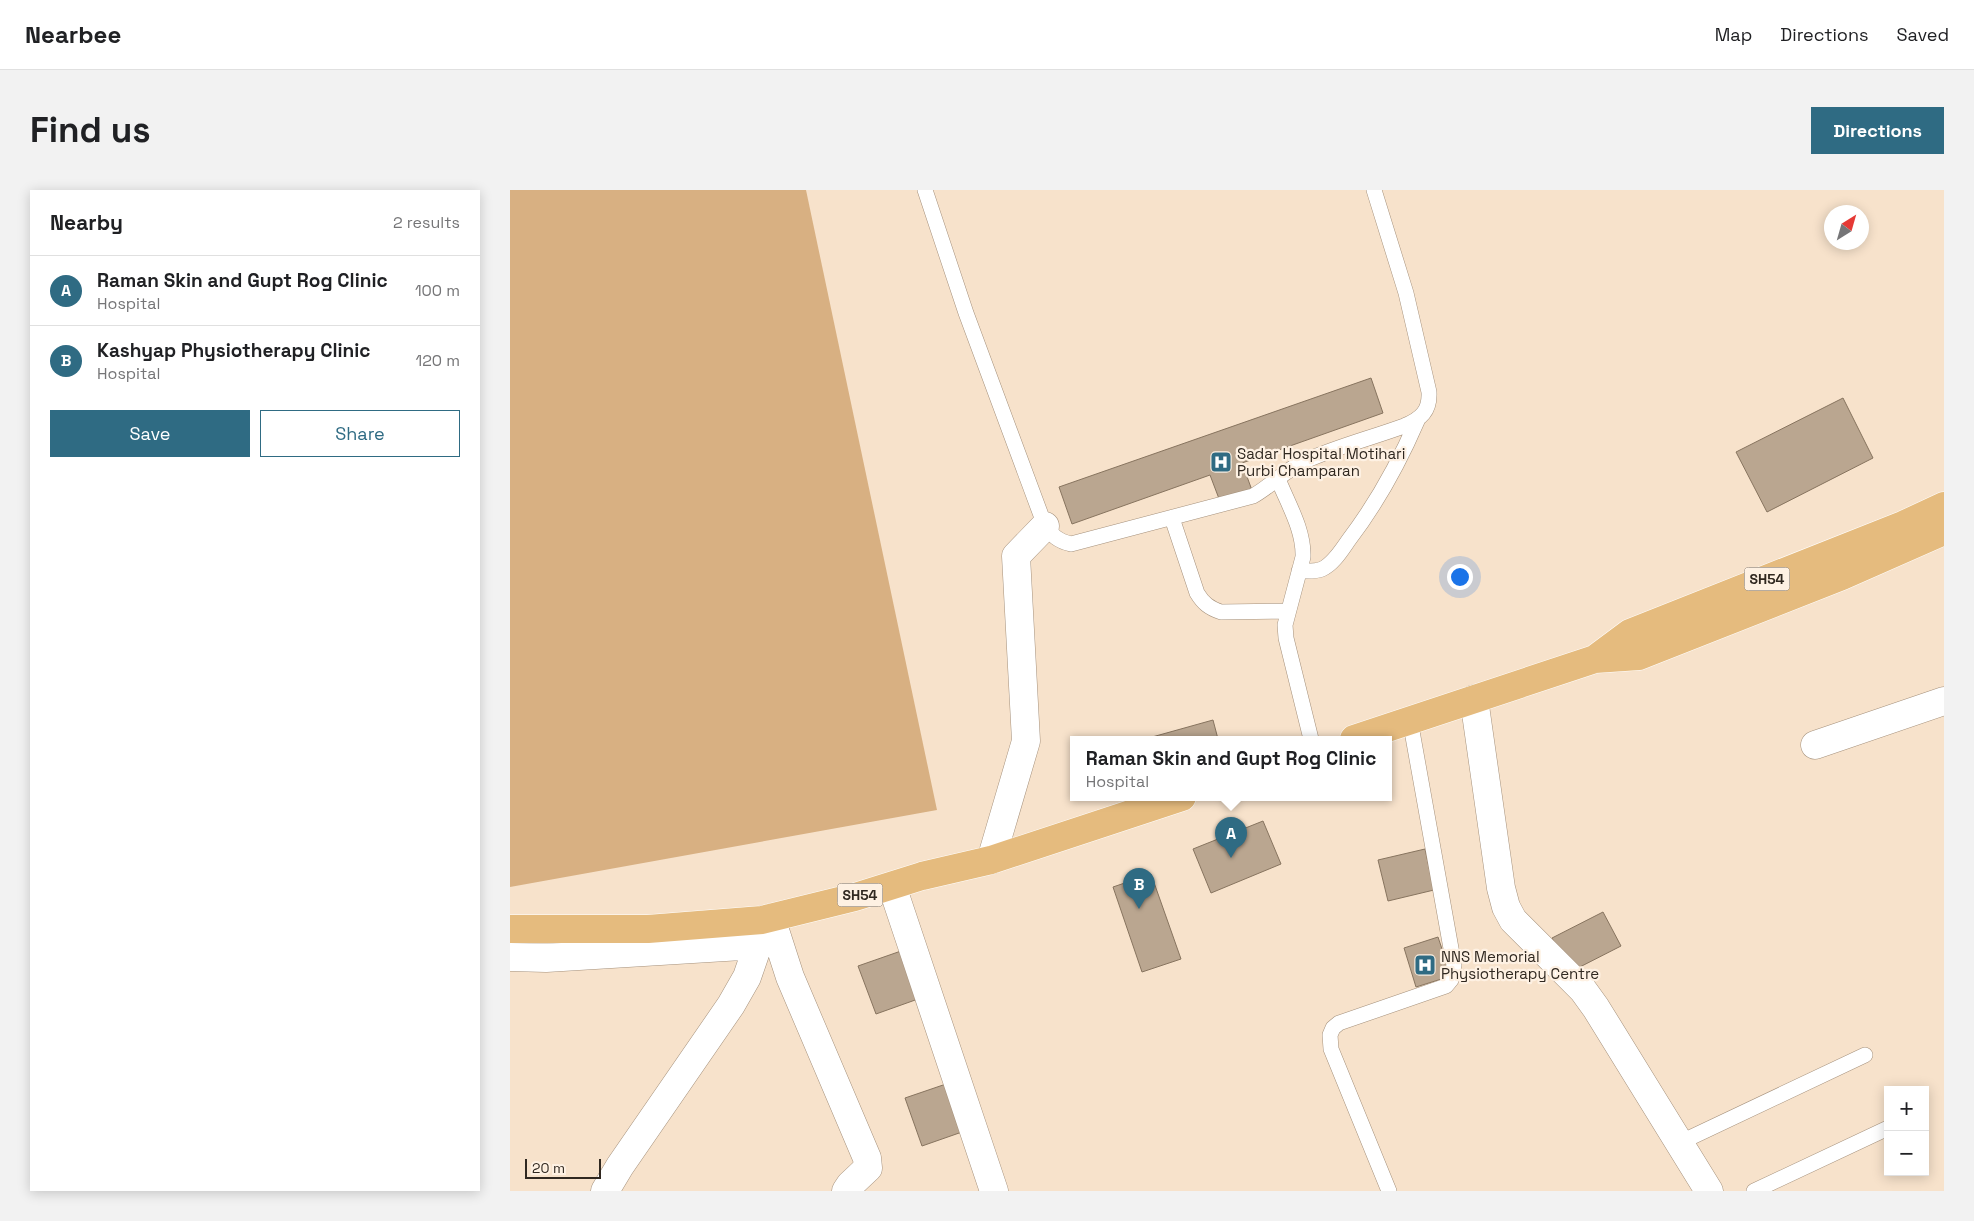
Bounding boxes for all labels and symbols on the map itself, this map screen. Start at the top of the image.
north arrow [1824,205,1869,250]
place label: Sadar Hospital Motihari Purbi Champaran [1237,444,1405,480]
hospital icon: Sadar Hospital Motihari Purbi Champaran [1209,450,1233,474]
your location [1447,564,1473,590]
road number: SH54 [1744,568,1790,590]
pin: A [1215,817,1247,858]
pin: B [1123,868,1155,909]
road number: SH54 [838,884,882,906]
place label: NNS Memorial Physiotherapy Centre [1441,947,1599,983]
hospital icon: NNS Memorial Physiotherapy Centre [1413,953,1437,977]
scale bar [525,1156,601,1179]

